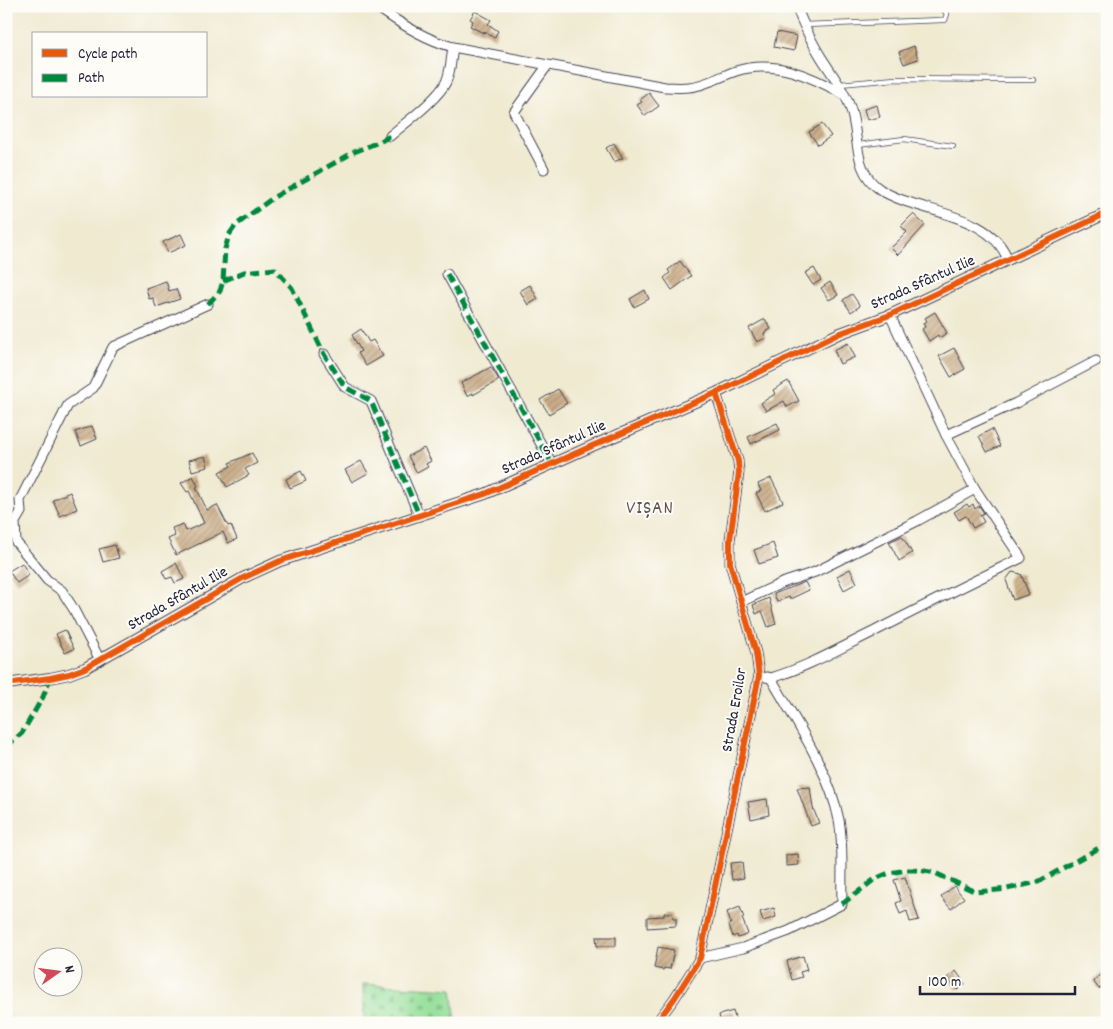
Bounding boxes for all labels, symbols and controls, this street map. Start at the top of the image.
legend [32,32,208,98]
text: Cycle path [78,44,138,66]
text: Path [78,68,104,90]
street label: Strada Sfântul Ilie [867,250,979,316]
street label: Strada Sfântul Ilie [498,415,610,481]
district label: VIȘAN [626,496,674,523]
street label: Strada Sfântul Ilie [124,561,232,637]
street label: Strada Eroilor [716,666,754,754]
north arrow [32,946,82,996]
text: N [58,964,79,975]
scale bar [920,964,1076,996]
text: 100 m [928,972,961,994]

